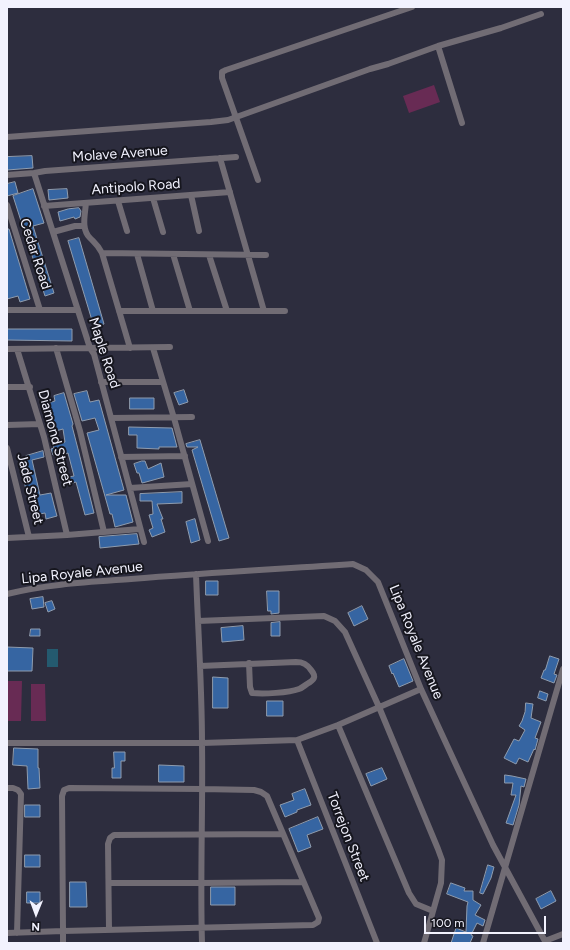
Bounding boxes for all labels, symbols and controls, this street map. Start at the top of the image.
street label: Molave Avenue [72,142,168,166]
street label: Antipolo Road [91,176,181,198]
street label: Cedar Road [16,216,54,292]
street label: Maple Road [85,315,123,391]
street label: Diamond Street [34,388,76,488]
street label: Jade Street [13,452,47,526]
street label: Lipa Royale Avenue [20,558,144,588]
street label: Lipa Royale Avenue [385,582,447,702]
street label: Torrejon Street [323,790,373,884]
north arrow [16,894,56,934]
scale bar [426,908,548,934]
text: 100 m [431,916,465,930]
text: N [31,920,40,933]

